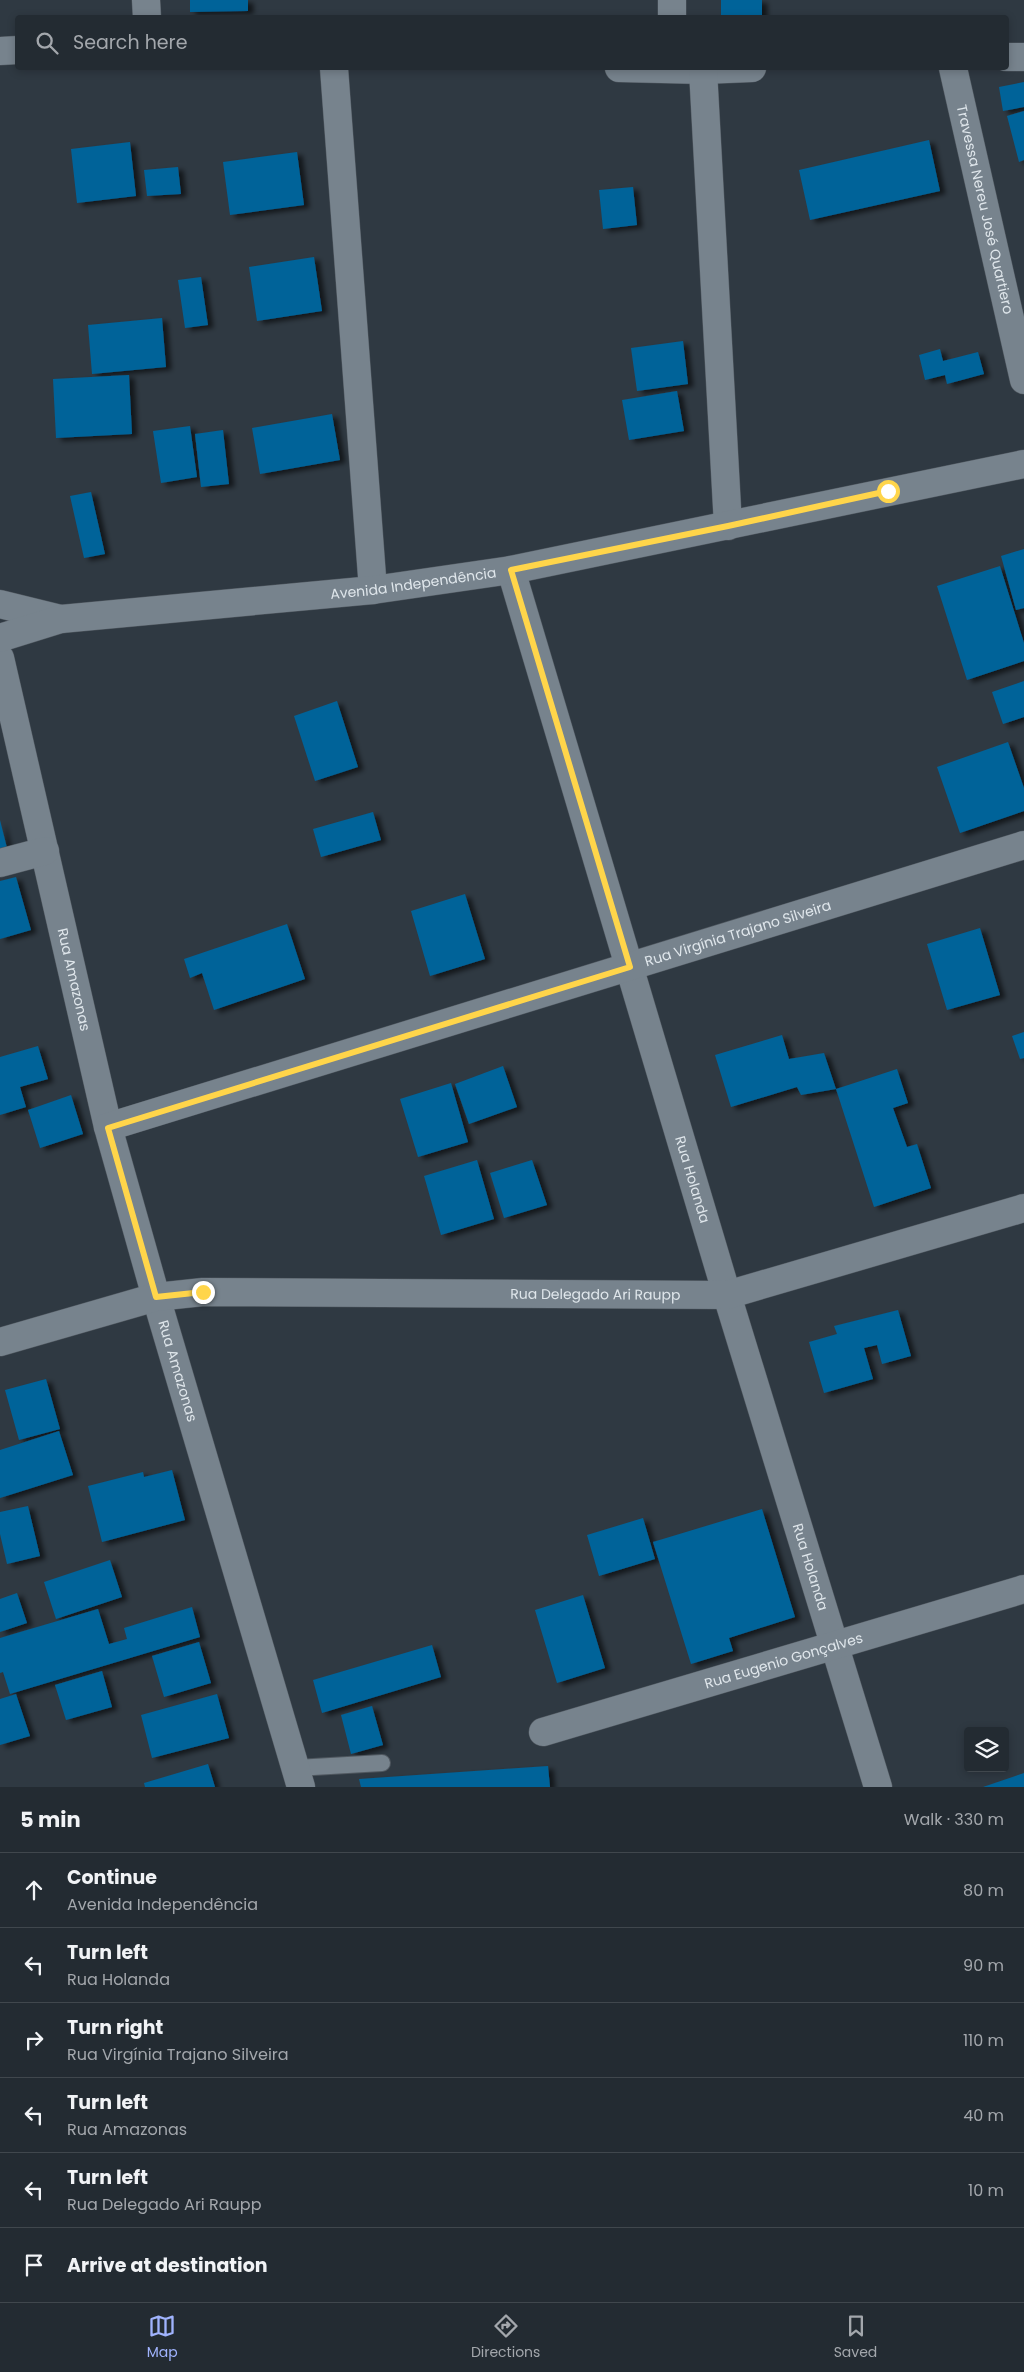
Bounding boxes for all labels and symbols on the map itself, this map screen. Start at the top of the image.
street label: Travessa Nereu José Quartiero [952,103,1019,316]
route start [877,480,900,503]
street label: Avenida Independência [329,562,498,604]
street label: Rua Virgínia Trajano Silveira [642,895,834,971]
street label: Rua Amazonas [53,926,96,1033]
street label: Rua Holanda [670,1133,715,1226]
route end [192,1281,215,1304]
street label: Rua Delegado Ari Raupp [510,1284,681,1305]
street label: Rua Amazonas [153,1318,202,1424]
street label: Rua Holanda [788,1521,833,1613]
street label: Rua Eugenio Gonçalves [702,1627,865,1693]

